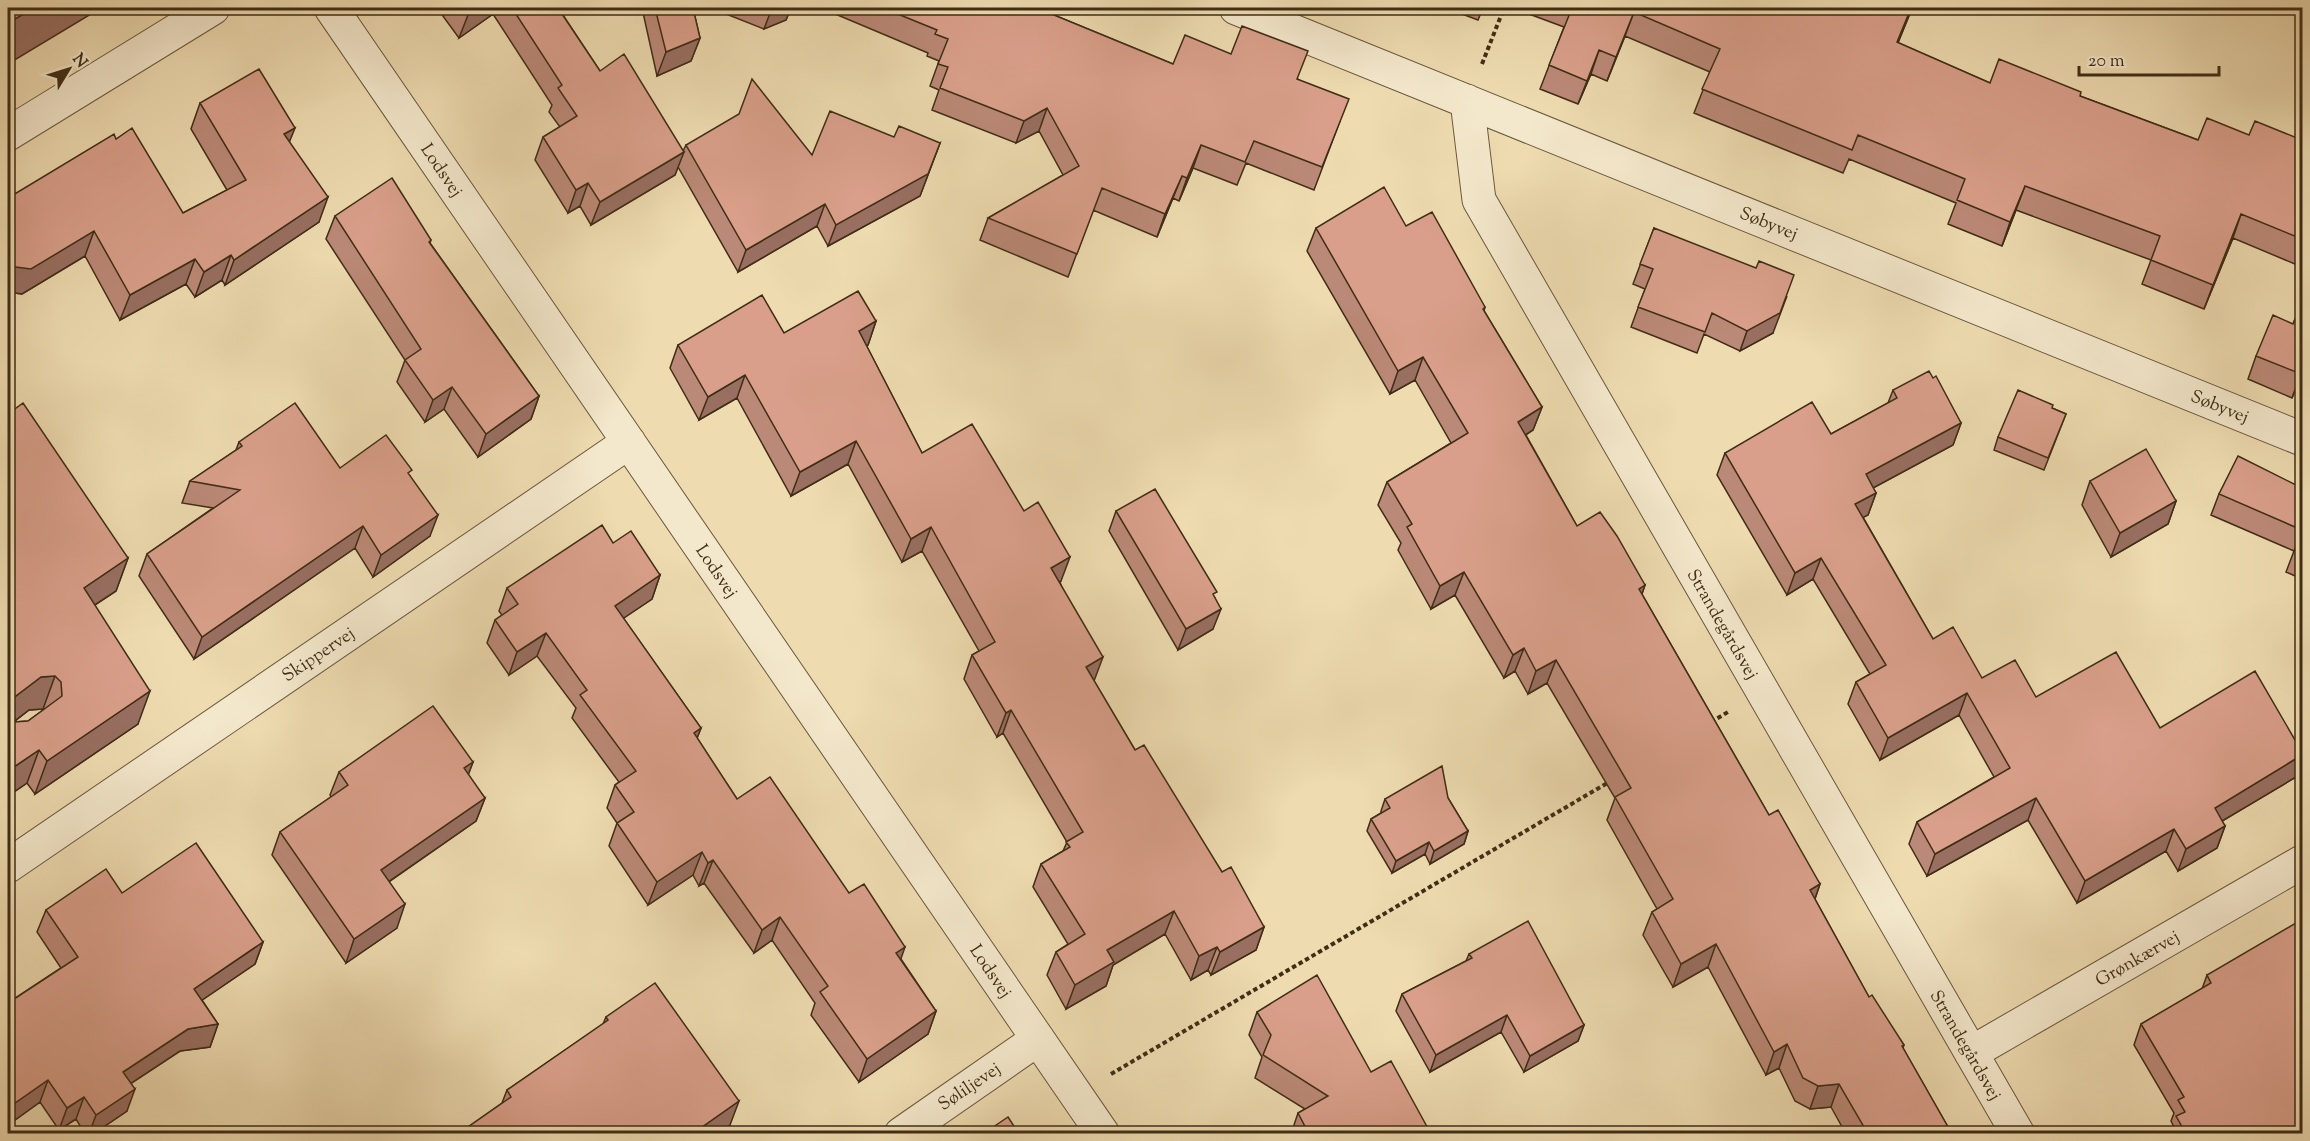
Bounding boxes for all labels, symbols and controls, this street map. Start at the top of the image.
north arrow [39,39,99,99]
scale bar [2079,39,2218,77]
text: N [66,49,92,74]
text: 20 m [2088,49,2125,75]
street label: Lodsvej [413,139,468,203]
street label: Søbyvej [1735,201,1801,248]
street label: Søbyvej [2186,384,2252,431]
street label: Lodsvej [688,540,743,604]
street label: Strandegårdsvej [1679,565,1763,685]
street label: Skippervej [278,622,361,690]
street label: Grønkærvej [2091,925,2185,994]
street label: Lodsvej [962,940,1017,1004]
street label: Strandegårdsvej [1922,986,2006,1106]
street label: Søliljevej [934,1057,1007,1118]

